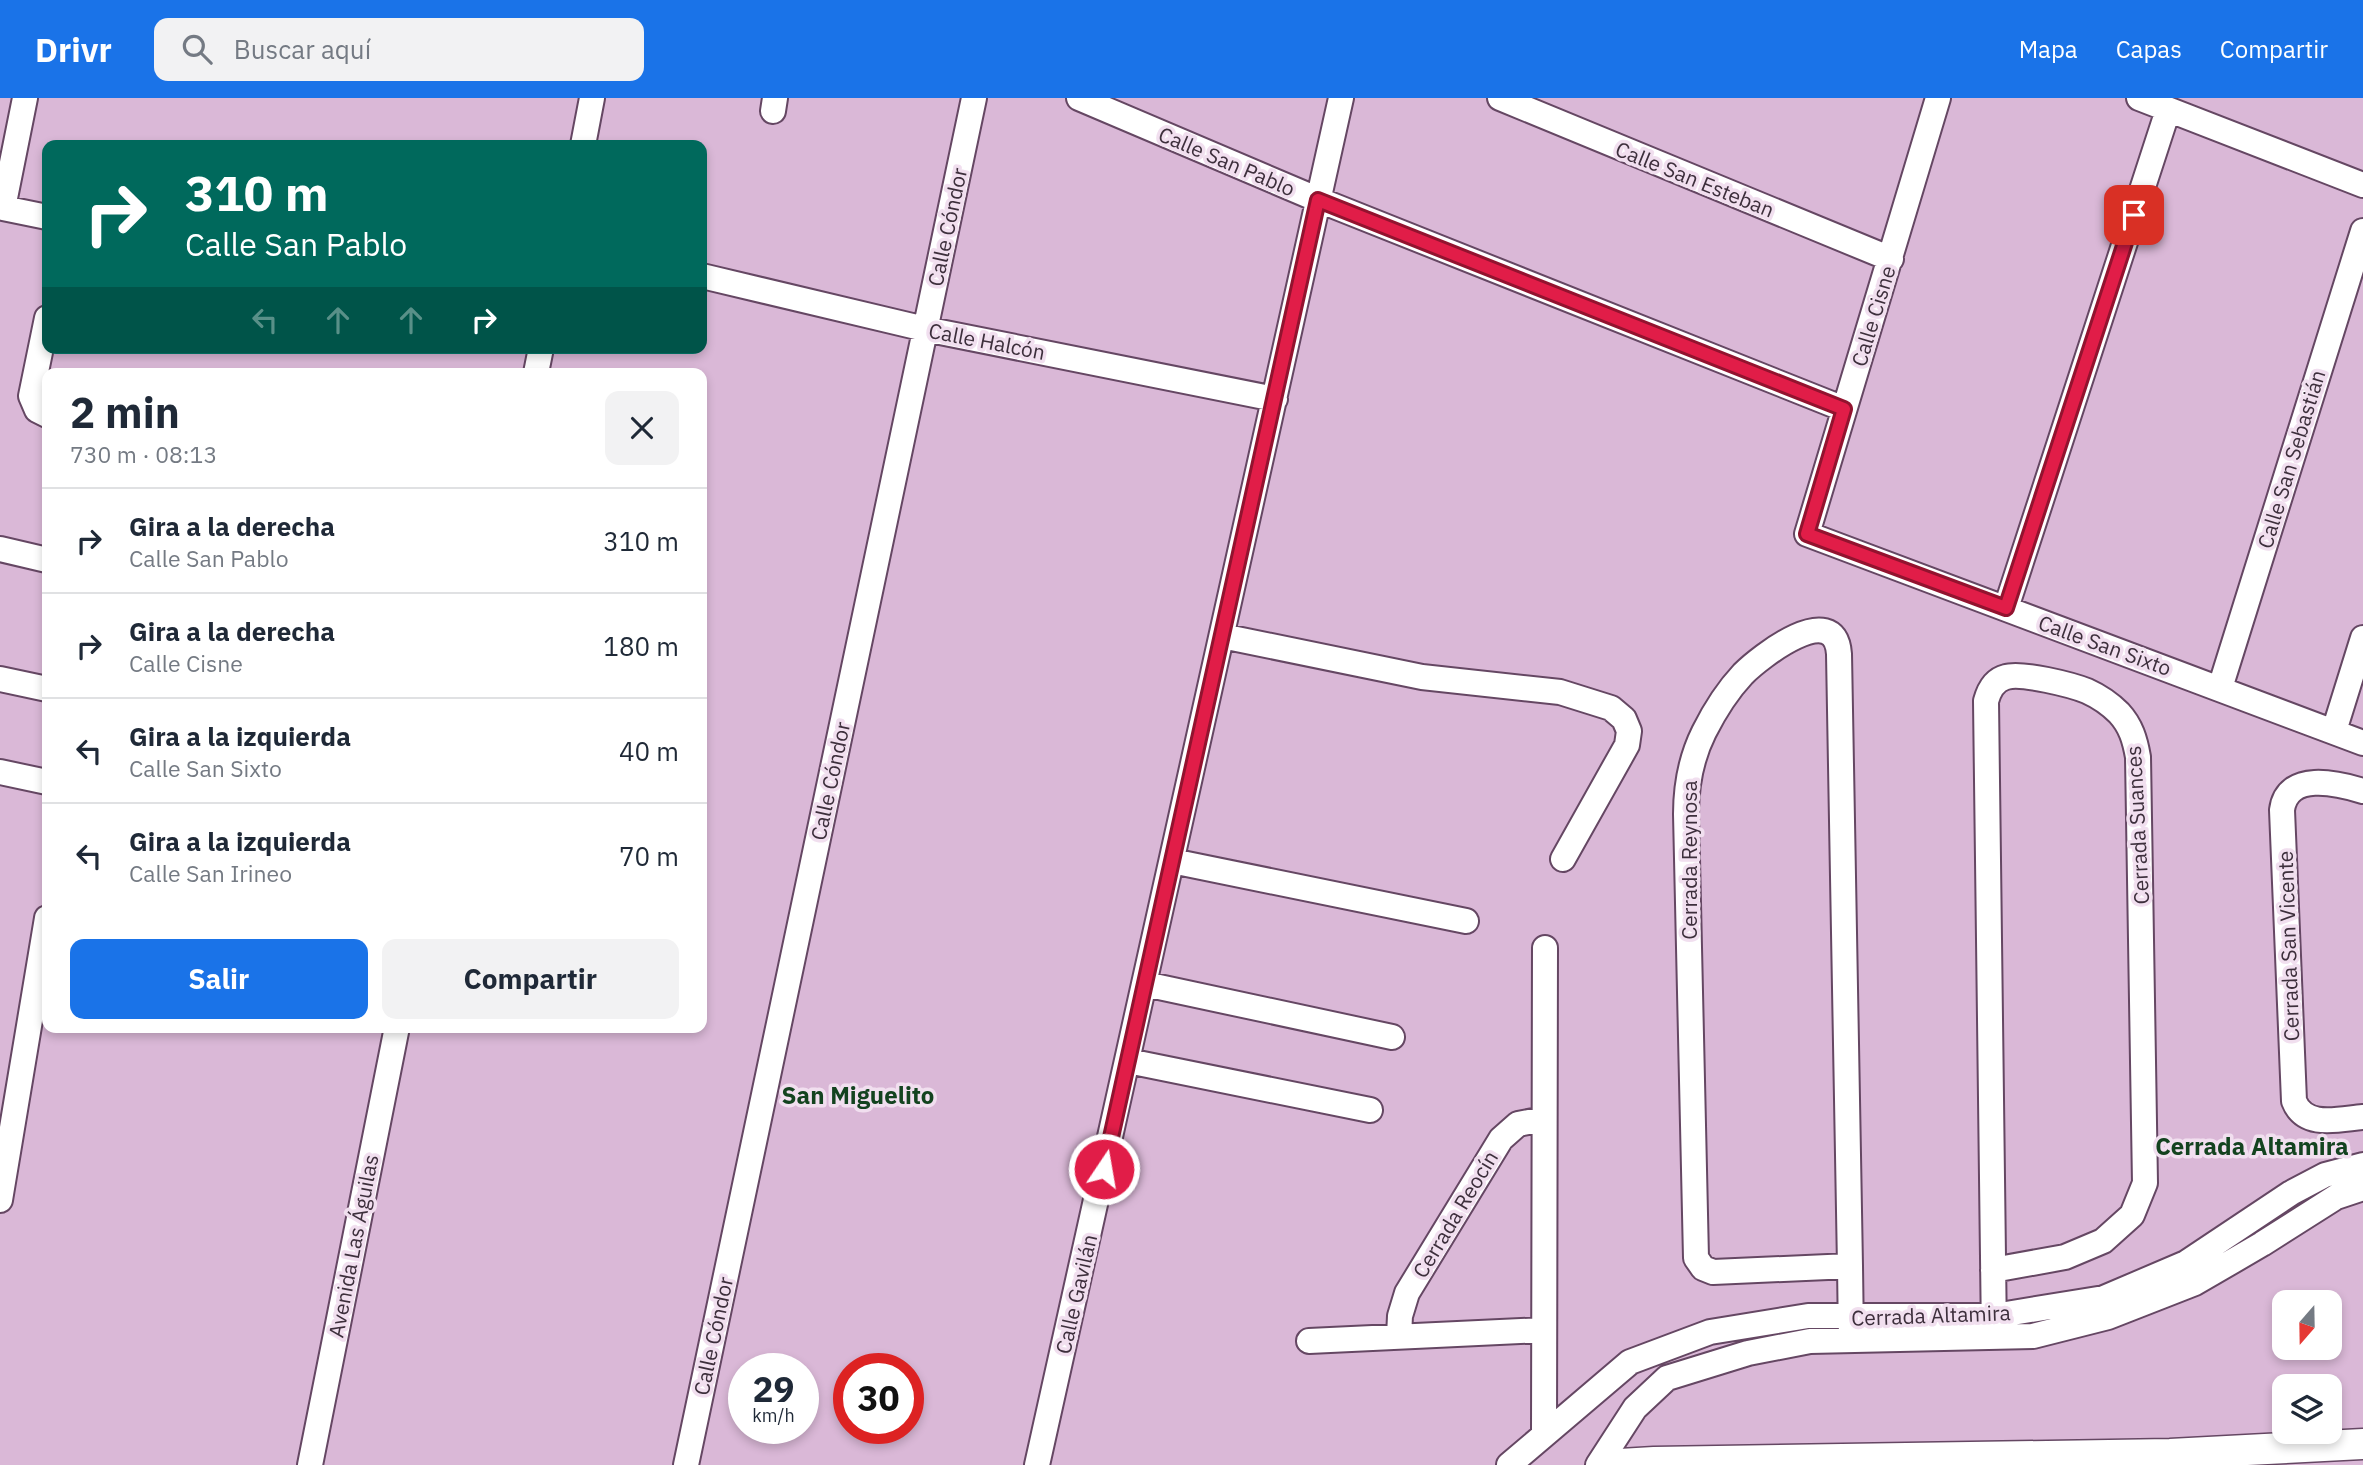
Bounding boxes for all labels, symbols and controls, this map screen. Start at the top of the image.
search box [154,18,644,81]
text: Drivr [35,28,112,71]
icon: search [178,30,216,68]
text: Buscar aquí [234,32,371,66]
text: Mapa [2019,33,2078,65]
text: Capas [2116,33,2182,65]
text: Compartir [2220,33,2328,65]
street label: Calle San Pablo [1154,120,1300,202]
street label: Calle San Esteban [1611,134,1779,224]
text: 310 m [185,161,329,224]
street label: Calle Cóndor [921,165,973,289]
icon: right [70,168,161,259]
pin [2104,185,2164,245]
icon: arrive [2115,196,2153,234]
text: Calle San Pablo [185,223,407,265]
street label: Calle Cisne [1844,262,1902,370]
icon: left [246,301,284,339]
icon: ahead [319,301,357,339]
icon: ahead [392,301,430,339]
icon: right [465,301,503,339]
street label: Calle Halcón [926,316,1048,366]
street label: Calle San Sebastián [2251,366,2331,552]
text: 2 min [70,385,180,440]
button: close [605,391,679,465]
text: 730 m · 08:13 [70,439,217,469]
text: Gira a la derecha [129,509,335,543]
icon: right [70,522,108,560]
text: 310 m [603,524,679,558]
text: Calle San Pablo [129,543,289,573]
street label: Calle San Sixto [2035,608,2175,682]
text: Gira a la derecha [129,614,335,648]
icon: right [70,627,108,665]
text: 180 m [603,629,679,663]
text: Calle Cisne [129,648,243,678]
text: Gira a la izquierda [129,719,351,753]
street label: Calle Cóndor [804,719,856,843]
icon: left [70,732,108,770]
text: 40 m [619,734,679,768]
street label: Cerrada Suances [2119,745,2155,905]
text: Calle San Sixto [129,753,282,783]
street label: Cerrada Reynosa [1675,780,1703,940]
text: Gira a la izquierda [129,824,351,858]
icon: left [70,837,108,875]
text: 70 m [619,839,679,873]
street label: Cerrada San Vicente [2271,850,2305,1042]
text: Calle San Irineo [129,858,292,888]
button: Salir [70,939,368,1019]
button: Compartir [382,939,679,1019]
district label: San Miguelito [782,1079,934,1111]
district label: Cerrada Altamira [2155,1130,2349,1162]
position arrow [1067,1132,1141,1206]
street label: Cerrada Reocín [1406,1145,1504,1283]
street label: Avenida Las Águilas [322,1152,384,1340]
street label: Calle Gavilán [1049,1231,1103,1357]
street label: Calle Cóndor [687,1274,739,1398]
north arrow [2272,1290,2342,1360]
map controls [2272,1290,2342,1444]
street label: Cerrada Altamira [1851,1298,2011,1332]
speed limit sign: 30 [833,1353,924,1444]
text: 29 [752,1366,795,1412]
button: layers [2272,1374,2342,1444]
text: km/h [752,1404,795,1427]

